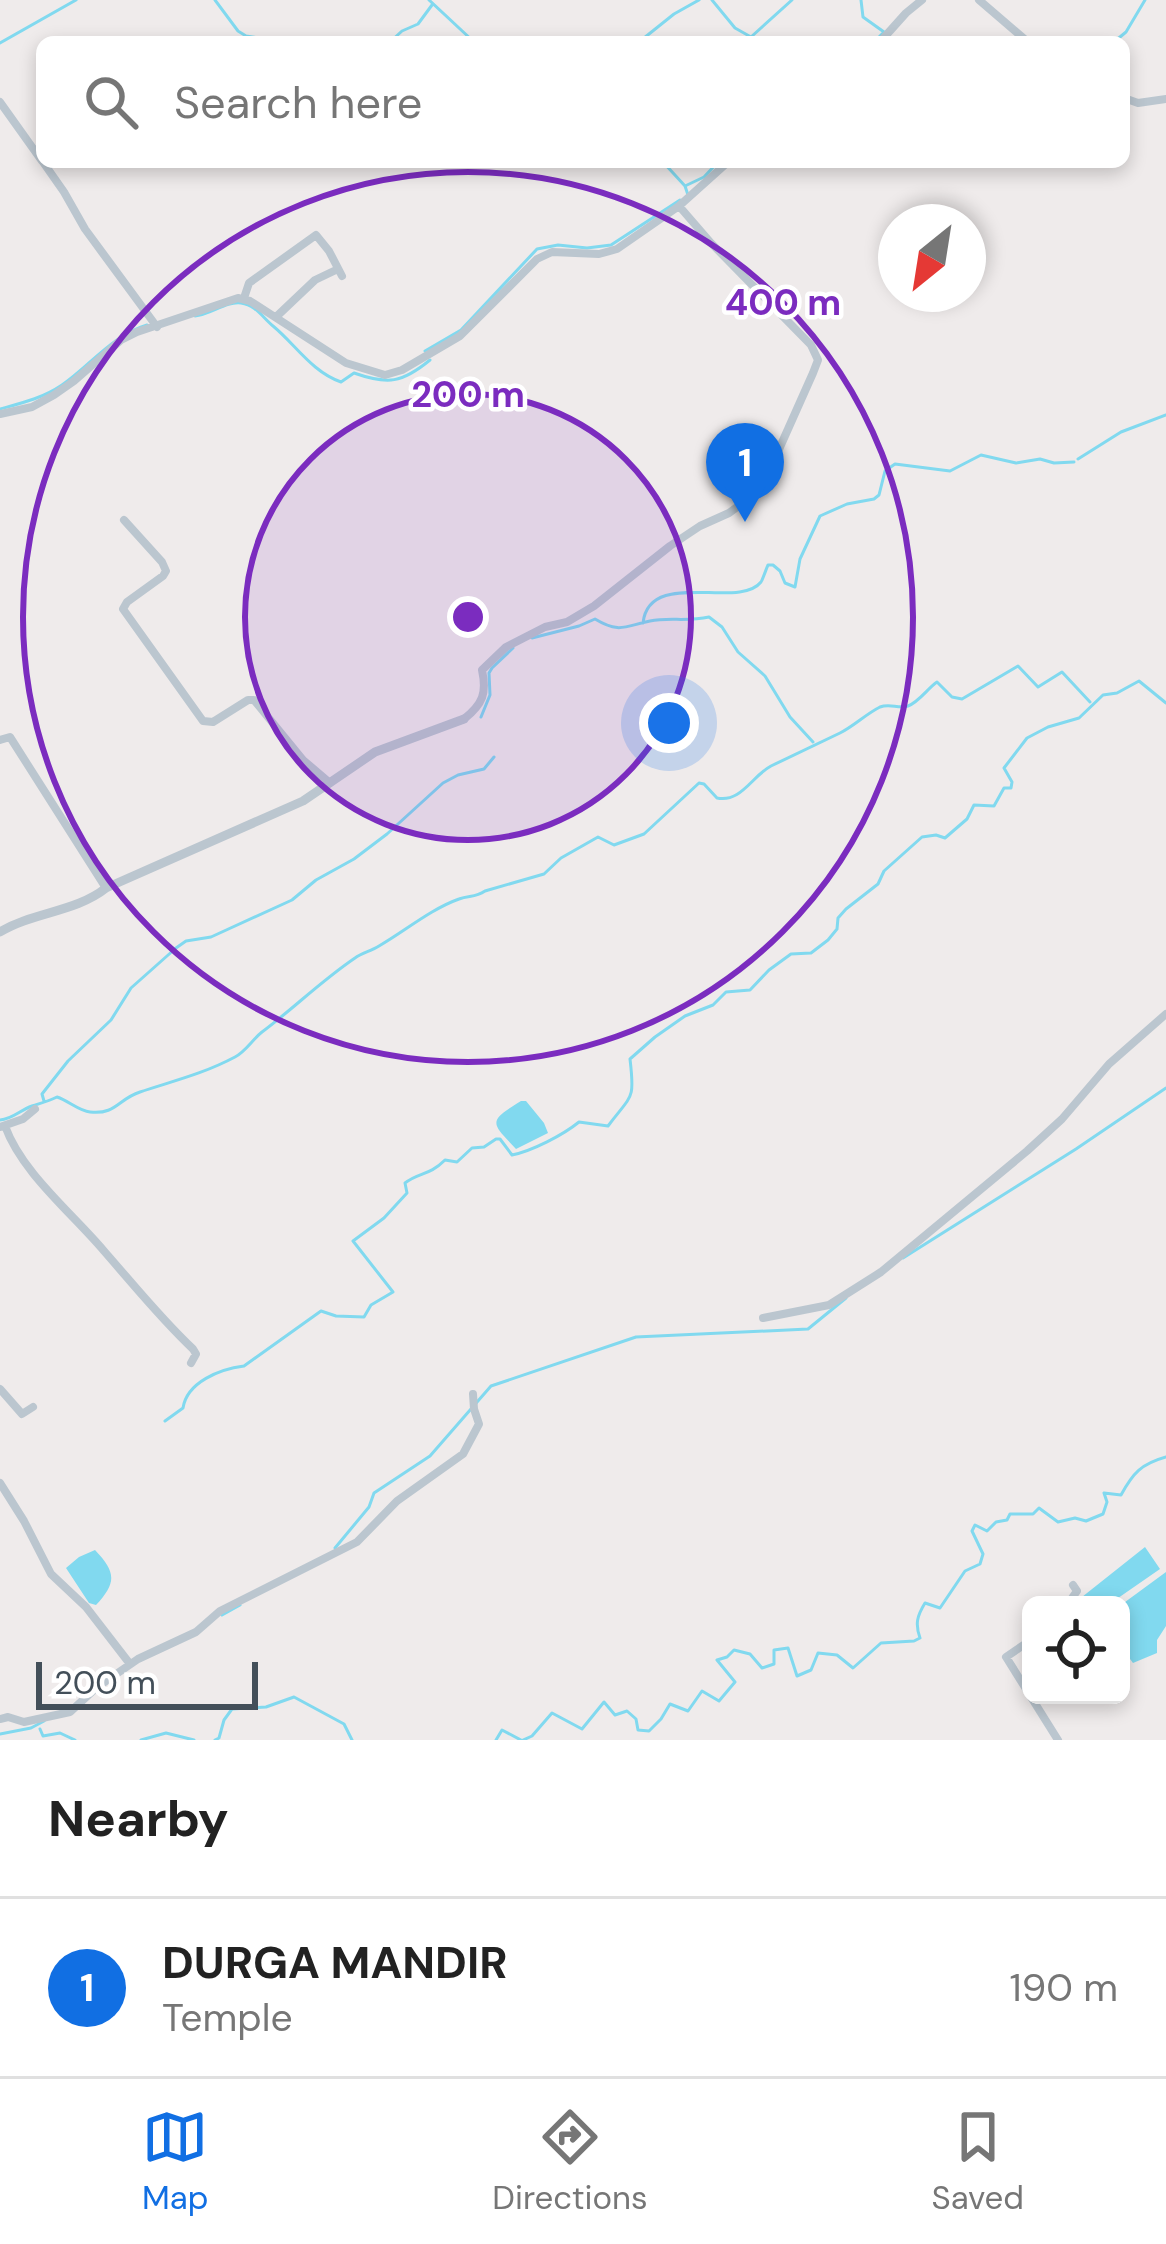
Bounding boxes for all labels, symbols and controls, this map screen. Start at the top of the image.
search box [36,36,1130,168]
icon: search [78,69,144,135]
text: Search here [174,73,422,132]
north arrow [878,204,986,312]
text: 400 m [725,279,841,326]
text: 200 m [411,371,525,418]
pin: 1 [706,423,784,522]
centre of rings [447,596,489,638]
your location [639,693,699,753]
map controls [1022,1596,1130,1704]
button: locate [1022,1596,1130,1704]
scale bar [36,1656,258,1709]
text: 200 m [54,1661,156,1704]
text: Nearby [48,1785,229,1852]
text: DURGA MANDIR [162,1933,508,1992]
text: 1 [80,1962,94,2013]
text: 190 m [1010,1962,1118,2013]
text: Temple [162,1992,293,2043]
tab: Map [142,2104,208,2219]
tab: Directions [492,2104,648,2219]
tab: Saved [932,2104,1024,2219]

